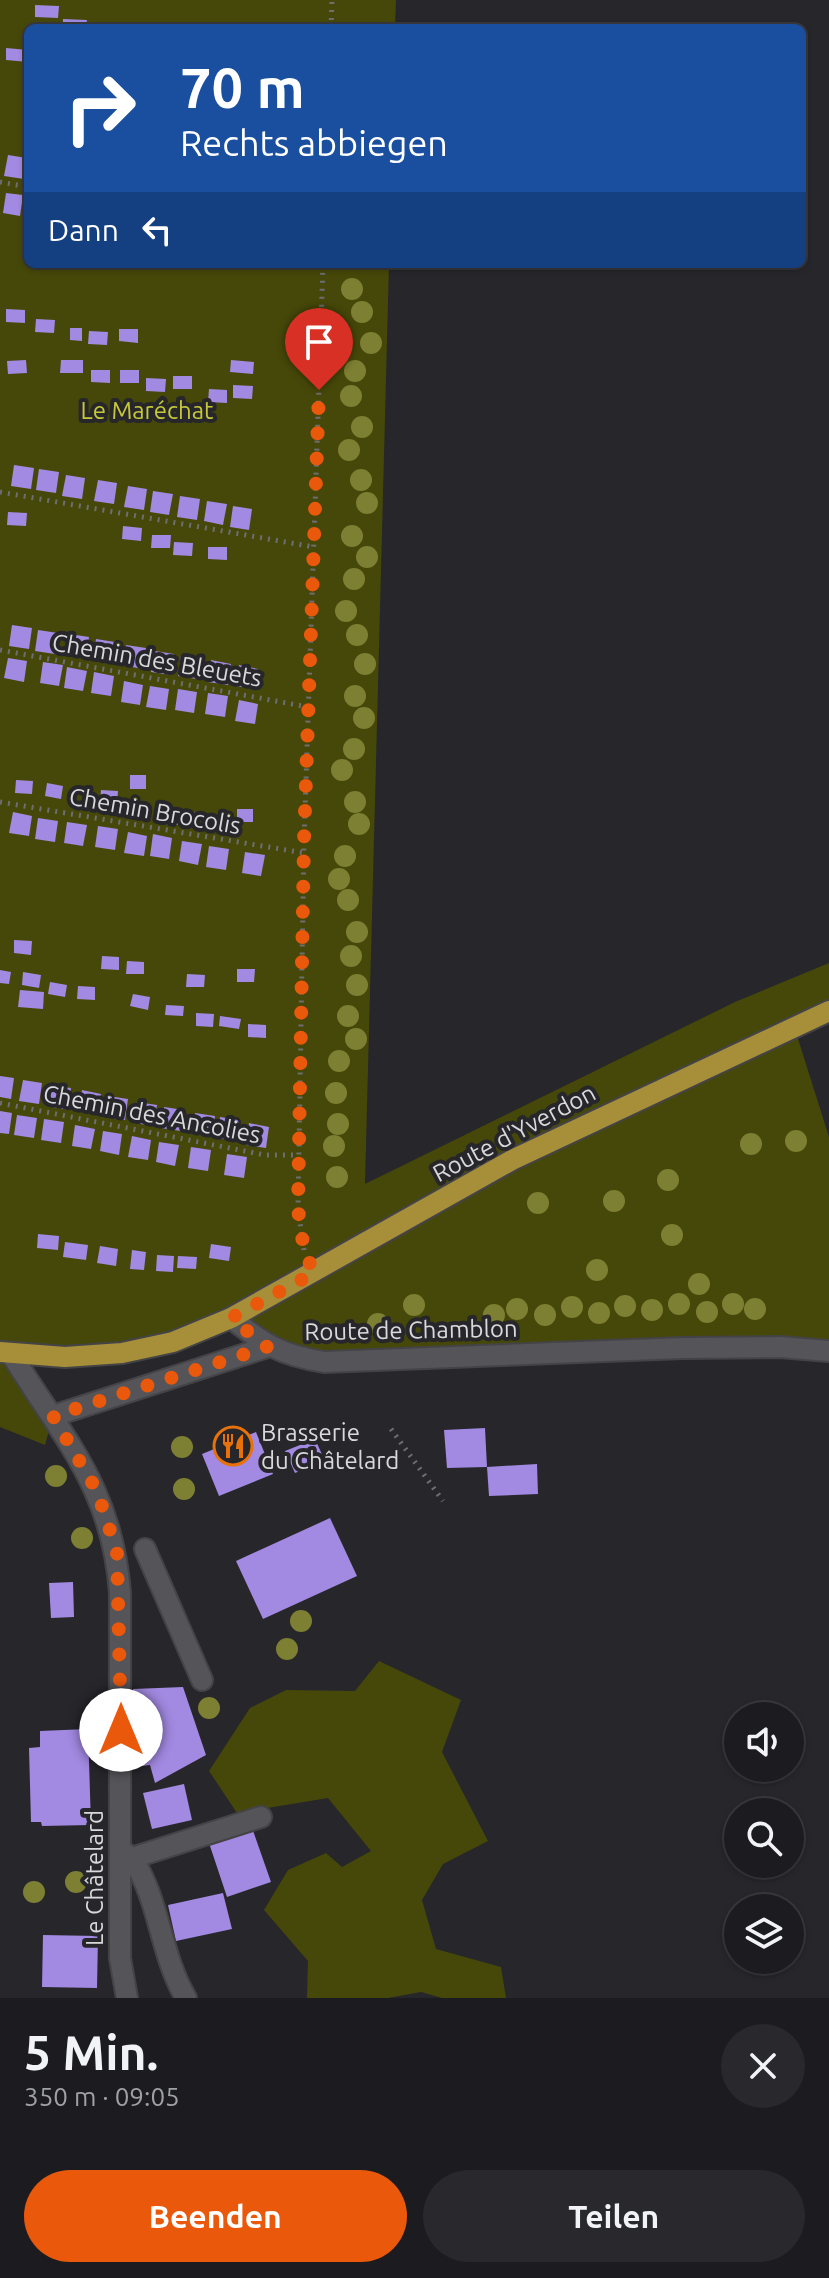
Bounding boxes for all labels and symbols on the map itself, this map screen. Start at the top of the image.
pin [285,308,353,390]
park label: Le Maréchat [80,397,214,424]
street label: Chemin des Bleuets [50,628,264,692]
street label: Chemin Brocolis [67,783,243,839]
street label: Route d'Yverdon [428,1079,600,1187]
street label: Chemin des Ancolies [41,1080,263,1148]
street label: Route de Chamblon [304,1315,518,1345]
place label: Brasserie du Châtelard [261,1419,399,1474]
restaurant icon: Brasserie du Châtelard [212,1425,254,1467]
position arrow [79,1688,163,1772]
street label: Le Châtelard [81,1810,108,1946]

